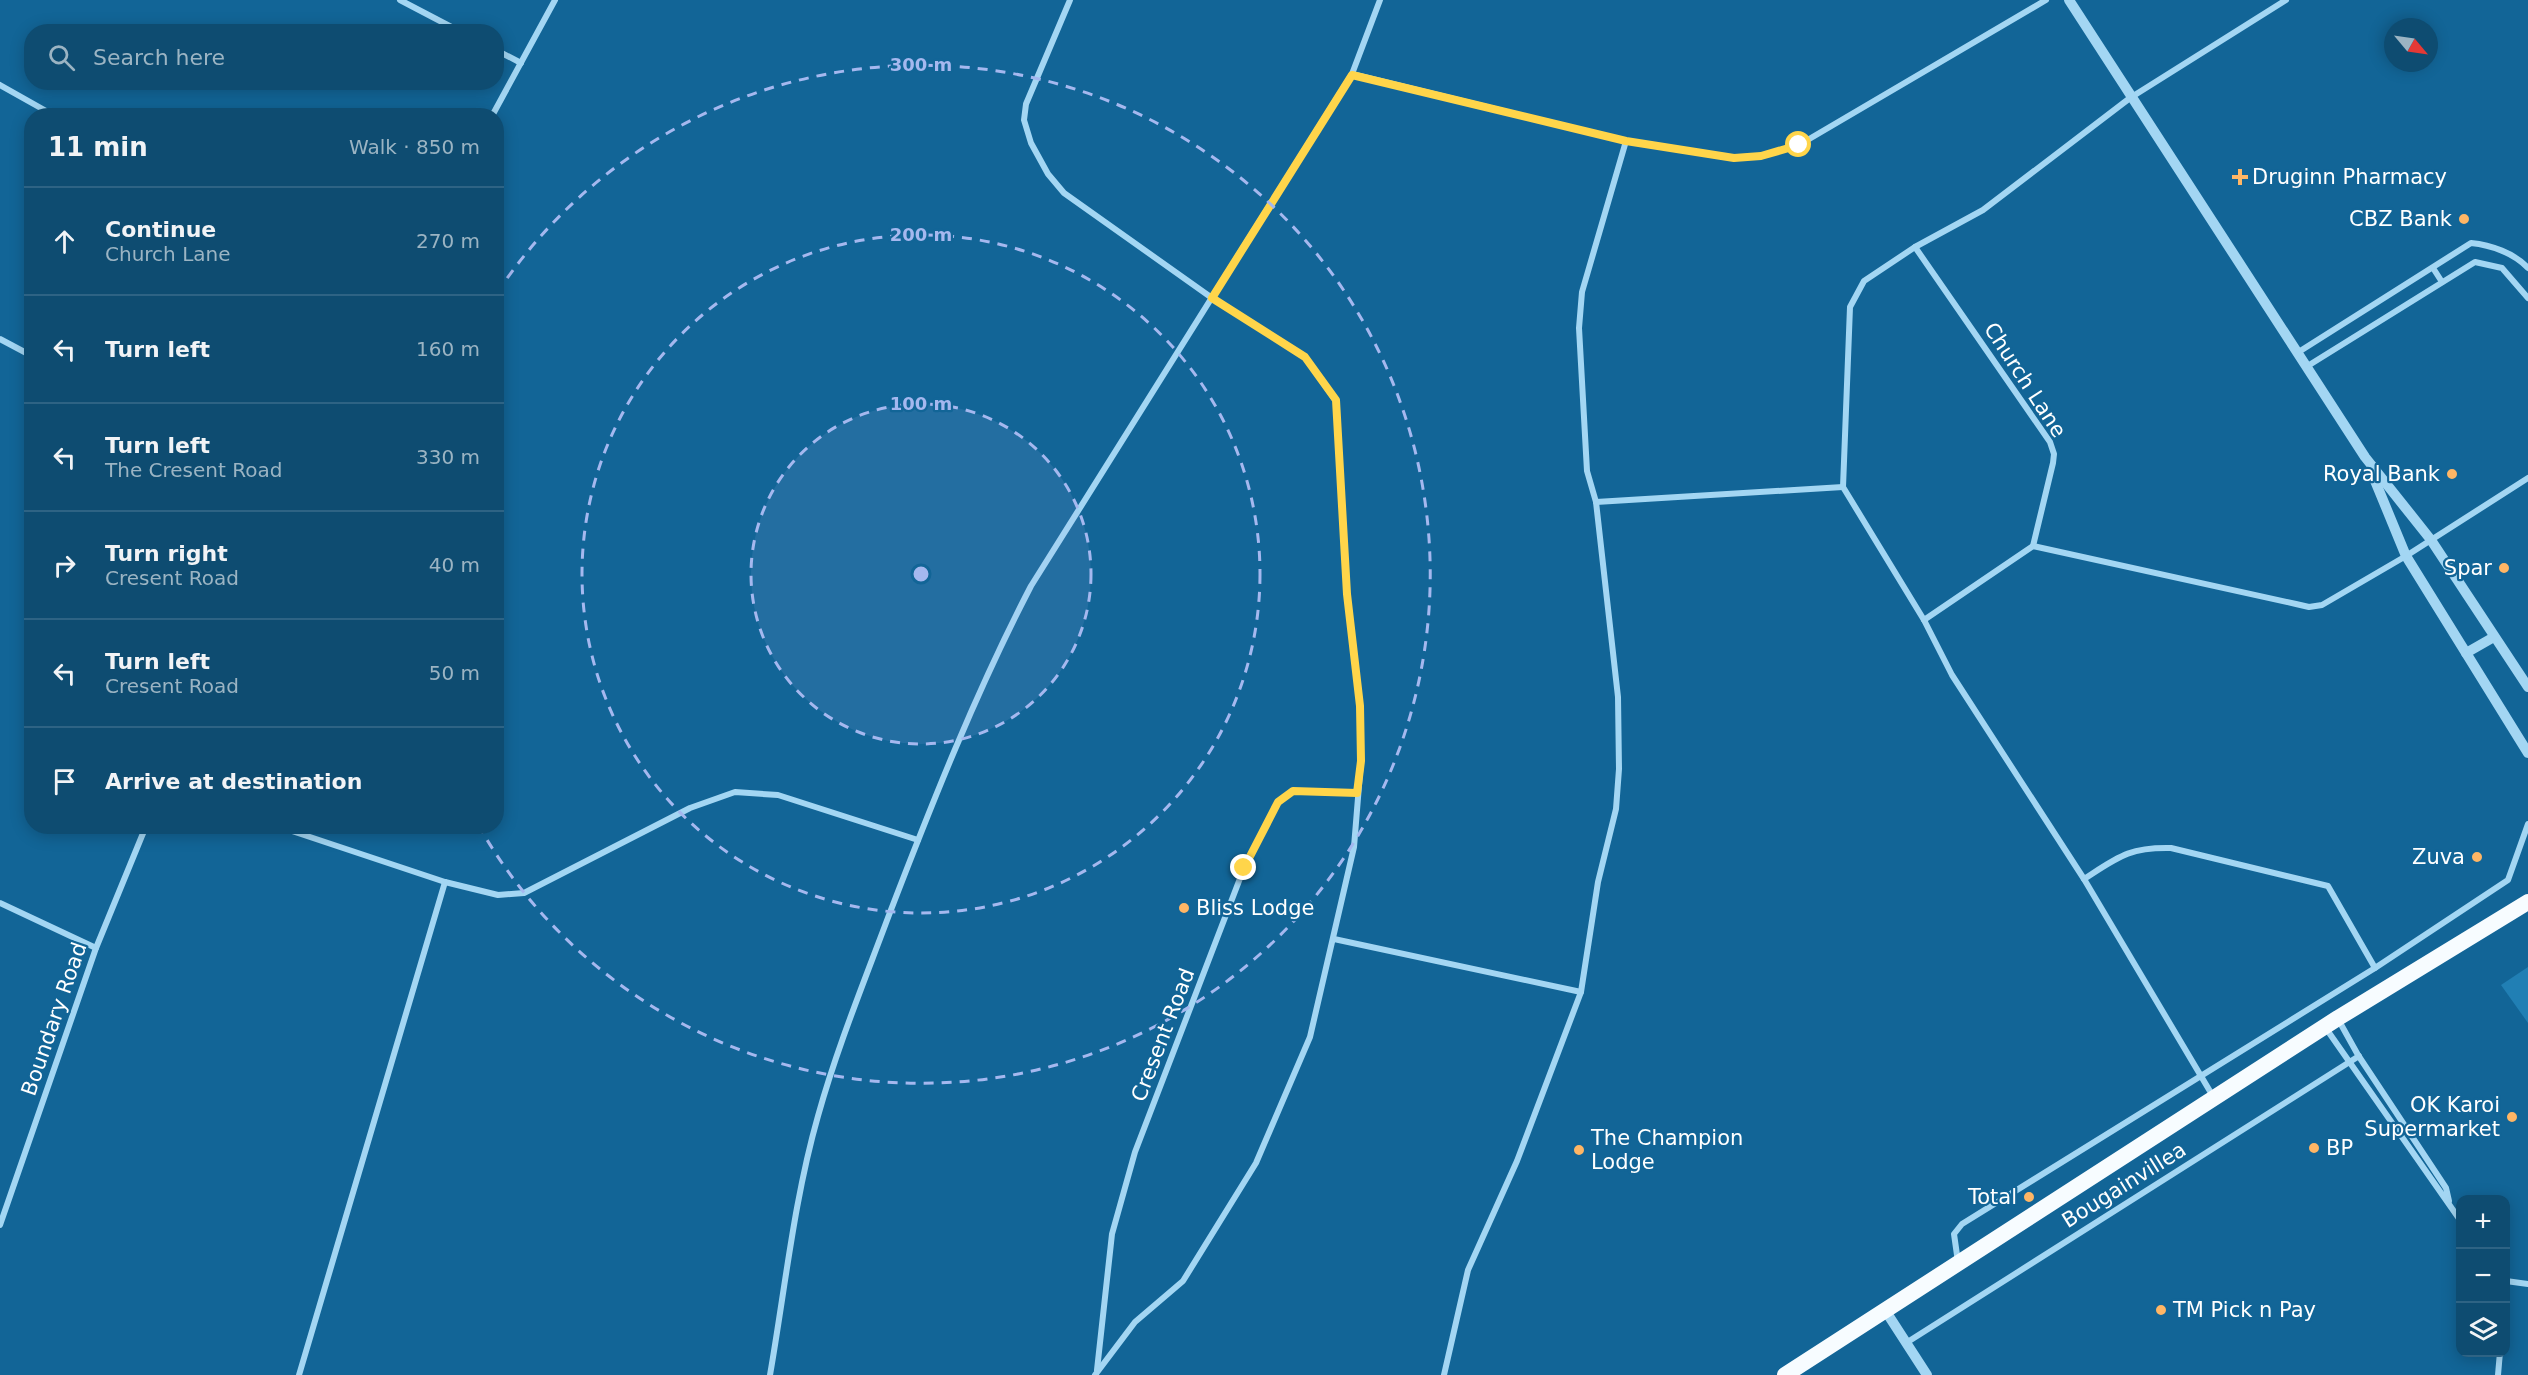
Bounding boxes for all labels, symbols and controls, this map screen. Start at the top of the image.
north arrow [2384,18,2438,72]
search box [24,24,504,90]
icon: search [45,41,78,74]
text: Search here [93,45,225,70]
text: 300 m [890,54,952,75]
route start [1785,131,1811,157]
text: 11 min [48,132,148,162]
text: Walk · 850 m [349,135,480,159]
place label: Druginn Pharmacy [2252,165,2447,189]
marker: Druginn Pharmacy [2233,170,2247,184]
place label: CBZ Bank [2349,207,2453,231]
marker: CBZ Bank [2457,212,2471,226]
text: Continue [105,217,216,242]
text: 200 m [890,224,952,245]
icon: ahead [48,225,81,258]
text: 270 m [416,229,480,253]
text: Church Lane [105,242,231,266]
street label: Church Lane [1979,318,2071,442]
icon: left [48,333,81,366]
text: Turn left [105,337,210,362]
text: 160 m [416,337,480,361]
text: 100 m [890,393,952,414]
text: Turn left [105,433,210,458]
icon: left [48,441,81,474]
text: 330 m [416,445,480,469]
text: The Cresent Road [105,458,282,482]
place label: Royal Bank [2323,462,2441,486]
marker: Royal Bank [2445,467,2459,481]
text: Turn right [105,541,228,566]
icon: right [48,549,81,582]
text: 40 m [429,553,480,577]
place label: Spar [2444,556,2492,580]
marker: Spar [2497,561,2511,575]
centre of rings [911,564,931,584]
text: Cresent Road [105,566,239,590]
text: Turn left [105,649,210,674]
icon: left [48,657,81,690]
text: 50 m [429,661,480,685]
text: Cresent Road [105,674,239,698]
icon: arrive [48,765,81,798]
text: Arrive at destination [105,769,362,794]
place label: Zuva [2412,845,2465,869]
marker: Zuva [2470,850,2484,864]
route end [1230,854,1256,880]
place label: Bliss Lodge [1196,896,1314,920]
marker: Bliss Lodge [1177,901,1191,915]
street label: Boundary Road [17,939,91,1099]
street label: Cresent Road [1127,965,1199,1105]
place label: OK Karoi Supermarket [2364,1093,2500,1141]
marker: OK Karoi Supermarket [2505,1110,2519,1124]
place label: The Champion Lodge [1590,1126,1743,1174]
place label: BP [2326,1136,2353,1160]
street label: Bougainvillea [2058,1137,2190,1233]
marker: BP [2307,1141,2321,1155]
marker: The Champion Lodge [1572,1143,1586,1157]
place label: Total [1967,1185,2017,1209]
marker: Total [2022,1190,2036,1204]
map controls [2456,1195,2510,1357]
button: + [2456,1195,2510,1249]
button: − [2456,1249,2510,1303]
place label: TM Pick n Pay [2172,1298,2316,1322]
marker: TM Pick n Pay [2154,1303,2168,1317]
button: layers [2456,1303,2510,1357]

